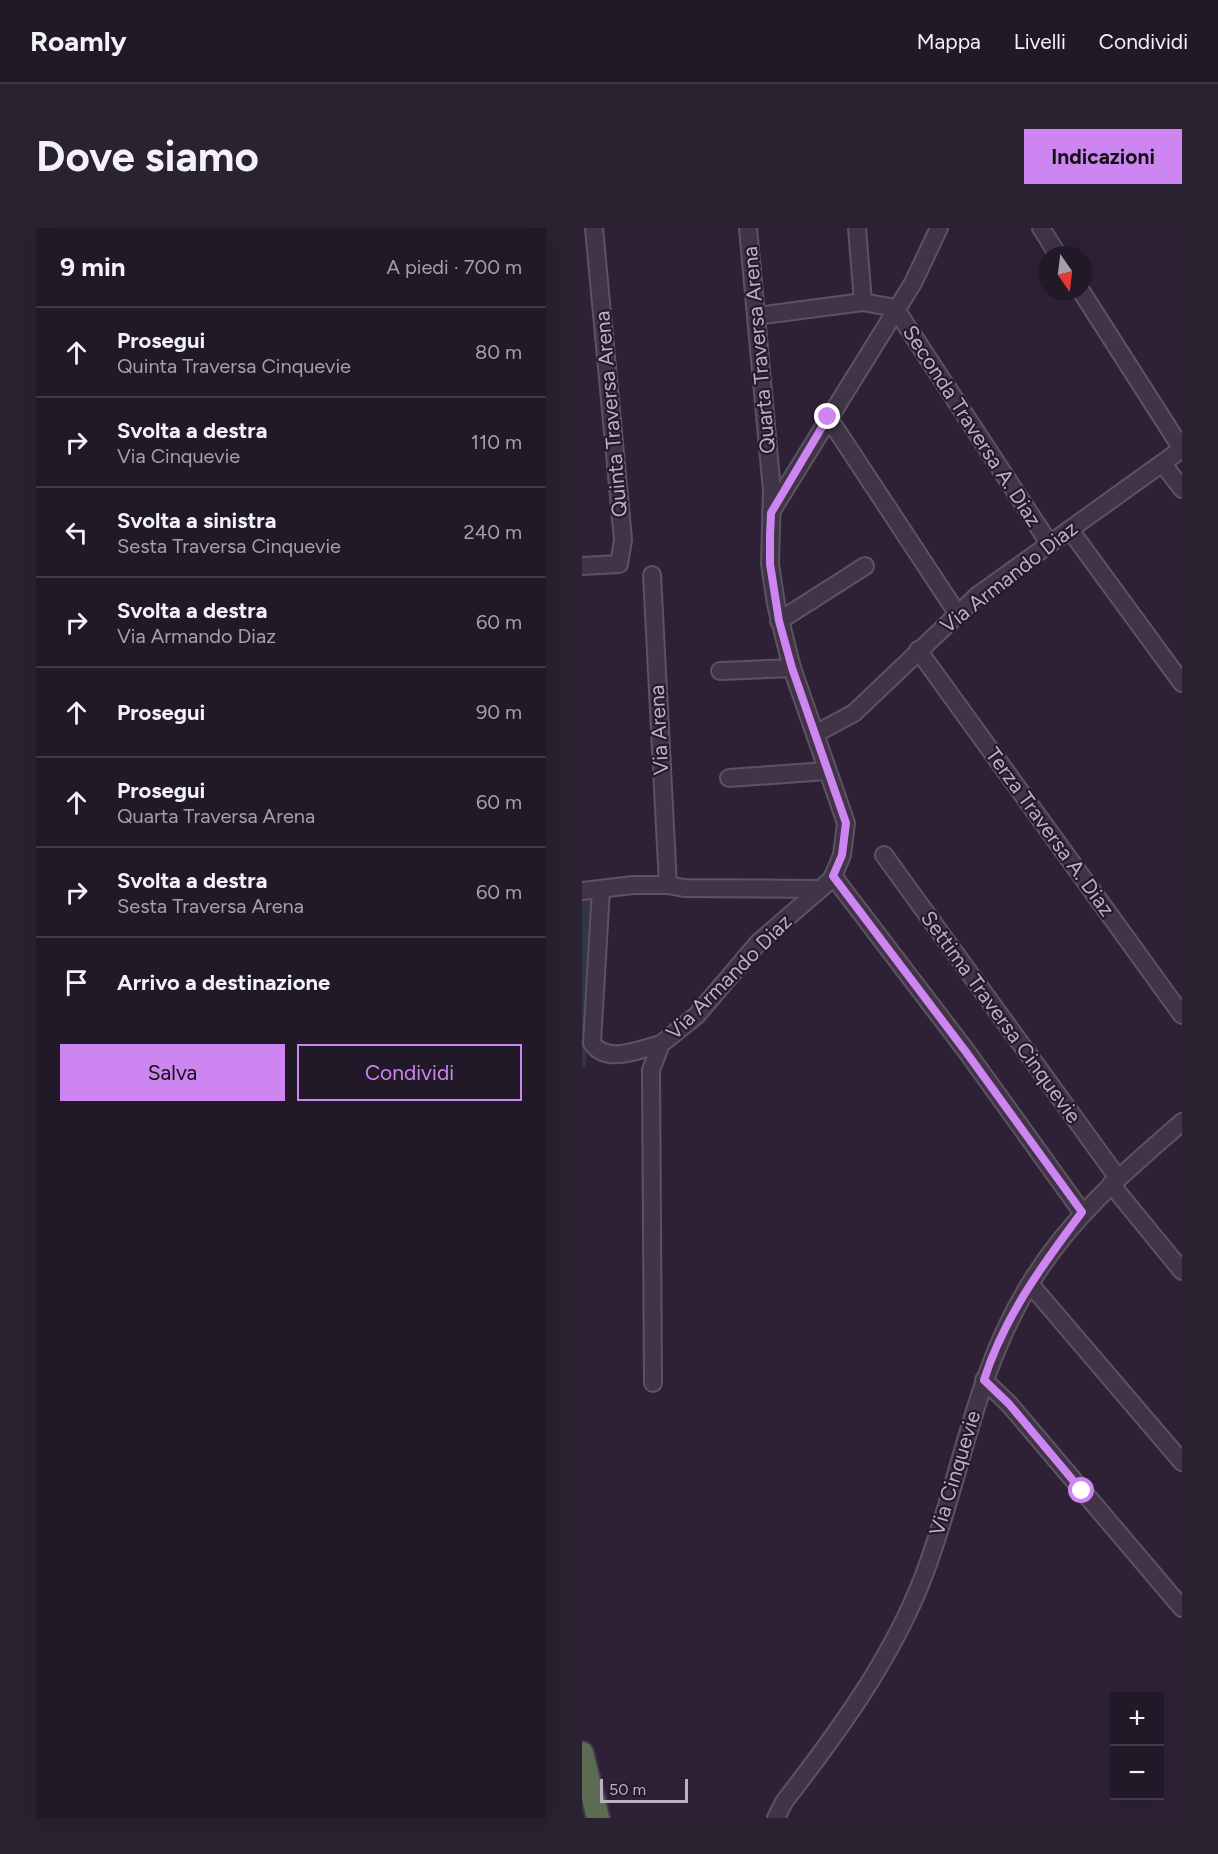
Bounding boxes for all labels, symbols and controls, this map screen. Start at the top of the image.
text: Roamly [30,24,127,58]
text: Mappa [917,29,981,54]
text: Livelli [1014,29,1066,54]
text: Condividi [1099,29,1188,54]
button: Indicazioni [1024,129,1182,184]
text: Dove siamo [36,131,259,182]
street label: Quarta Traversa Arena [737,245,780,455]
north arrow [1038,246,1092,300]
text: 9 min [60,251,126,283]
text: A piedi · 700 m [386,255,522,279]
street label: Quinta Traversa Arena [589,310,632,518]
street label: Seconda Traversa A. Diaz [898,320,1047,531]
text: Prosegui [117,327,205,354]
icon: ahead [60,336,93,369]
text: 80 m [475,340,522,364]
text: Quinta Traversa Cinquevie [117,354,351,378]
route end [814,403,840,429]
text: Svolta a destra [117,417,267,444]
icon: right [60,426,93,459]
text: 110 m [471,430,522,454]
text: Via Cinquevie [117,444,240,468]
text: Svolta a sinistra [117,507,276,534]
street label: Via Armando Diaz [935,515,1082,638]
icon: left [60,516,93,549]
text: 240 m [464,520,522,544]
text: Sesta Traversa Cinquevie [117,534,341,558]
text: Svolta a destra [117,597,267,624]
icon: right [60,606,93,639]
text: 60 m [476,610,522,634]
text: Via Armando Diaz [117,624,276,648]
street label: Via Arena [644,684,673,776]
icon: ahead [60,696,93,729]
text: Prosegui [117,699,205,726]
text: 90 m [476,700,522,724]
street label: Terza Traversa A. Diaz [981,742,1120,921]
text: Prosegui [117,777,205,804]
icon: ahead [60,786,93,819]
text: 60 m [476,790,522,814]
text: Quarta Traversa Arena [117,804,315,828]
text: Svolta a destra [117,867,267,894]
icon: right [60,876,93,909]
text: 60 m [476,880,522,904]
text: Sesta Traversa Arena [117,894,304,918]
street label: Settima Traversa Cinquevie [916,906,1087,1128]
street label: Via Armando Diaz [661,909,797,1045]
icon: arrive [60,966,93,999]
text: Arrivo a destinazione [117,969,330,996]
button: Salva [60,1044,285,1101]
button: Condividi [297,1044,522,1101]
street label: Via Cinquevie [924,1407,985,1538]
route start [1068,1477,1094,1503]
map controls [1110,1692,1164,1800]
button: + [1110,1692,1164,1746]
button: − [1110,1746,1164,1800]
scale bar [600,1776,688,1804]
text: 50 m [609,1780,646,1799]

